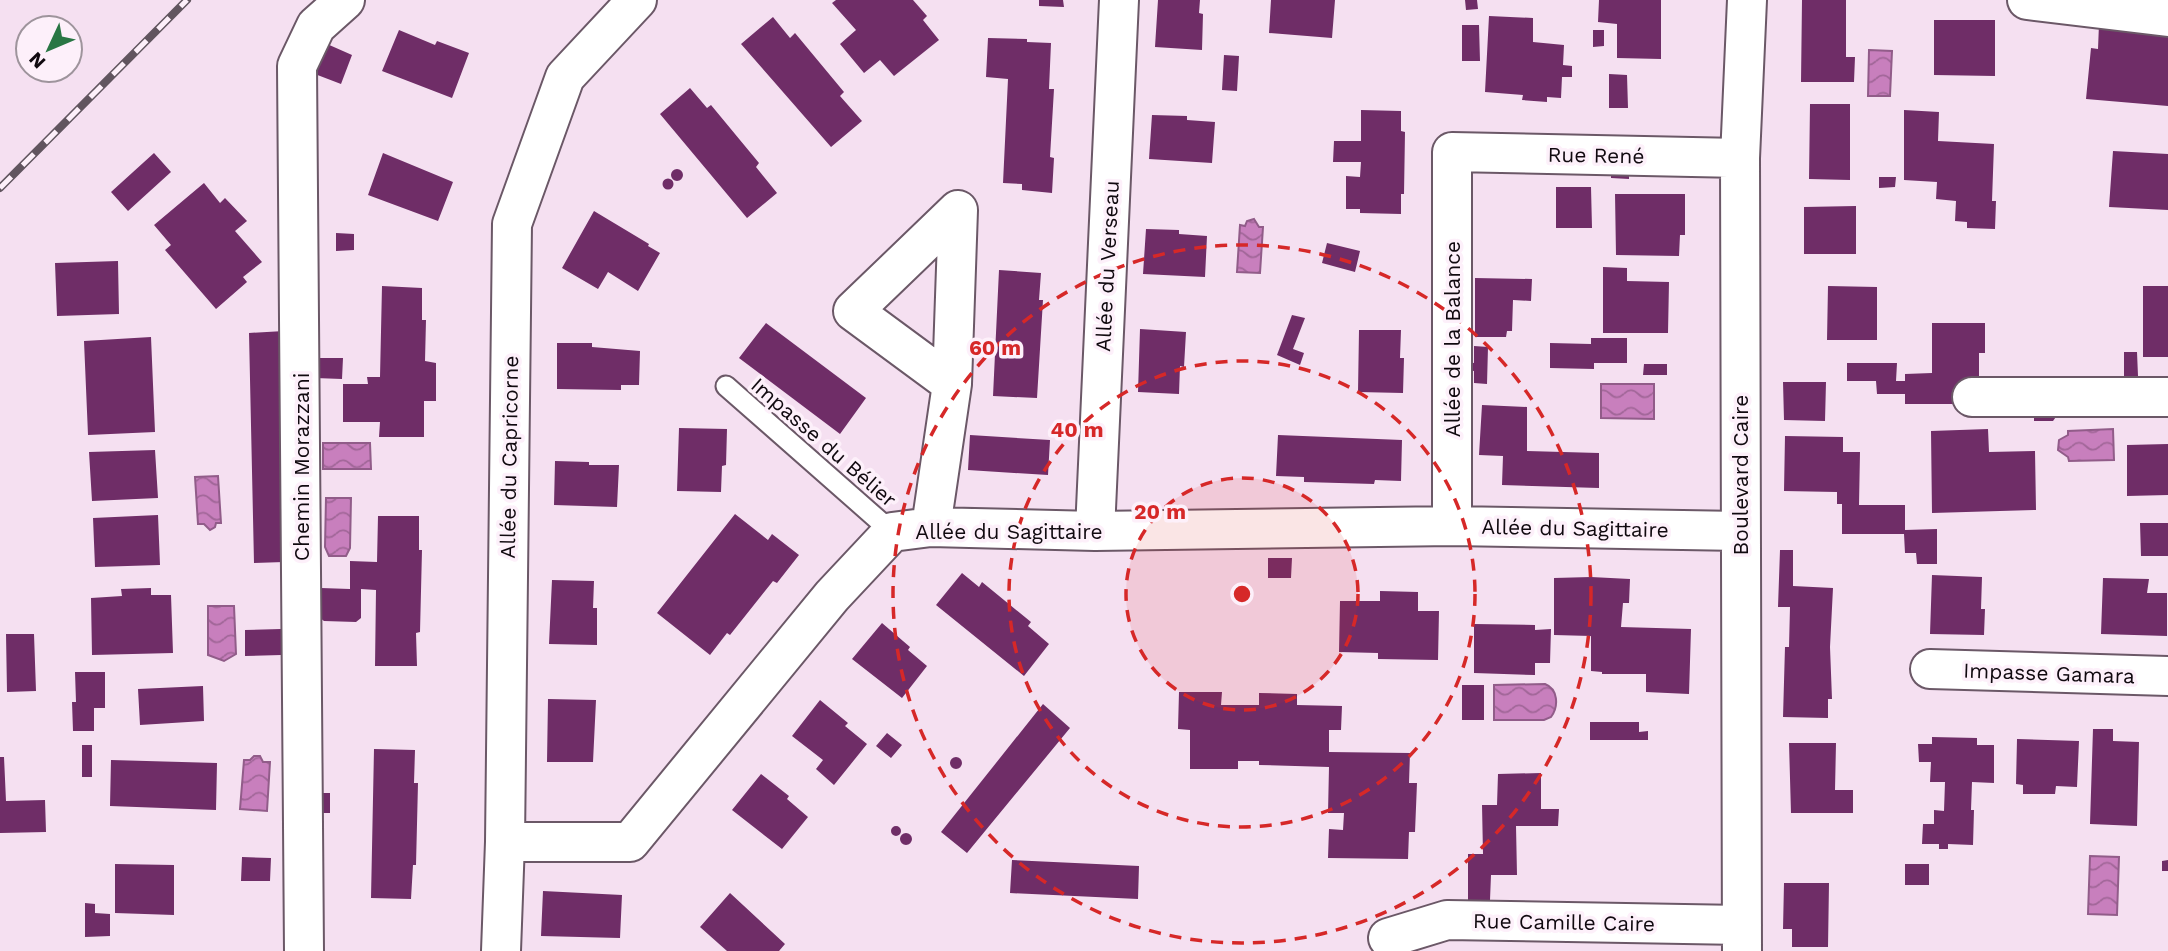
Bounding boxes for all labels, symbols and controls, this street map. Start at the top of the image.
north arrow [14,14,84,84]
text: N [24,47,50,74]
street label: Rue René [1547,142,1645,168]
street label: Allée du Verseau [1090,180,1124,352]
street label: Allée de la Balance [1440,241,1465,437]
text: 60 m [969,335,1021,360]
street label: Allée du Capricorne [495,355,523,559]
street label: Impasse du Bélier [746,372,902,512]
street label: Chemin Morazzani [289,373,314,561]
street label: Boulevard Caire [1728,395,1753,555]
text: 40 m [1051,417,1103,442]
text: 20 m [1134,499,1186,524]
street label: Allée du Sagittaire [1481,514,1669,542]
street label: Allée du Sagittaire [915,519,1103,544]
centre of rings [1230,582,1254,606]
street label: Impasse Gamara [1963,658,2135,688]
street label: Rue Camille Caire [1473,908,1655,936]

